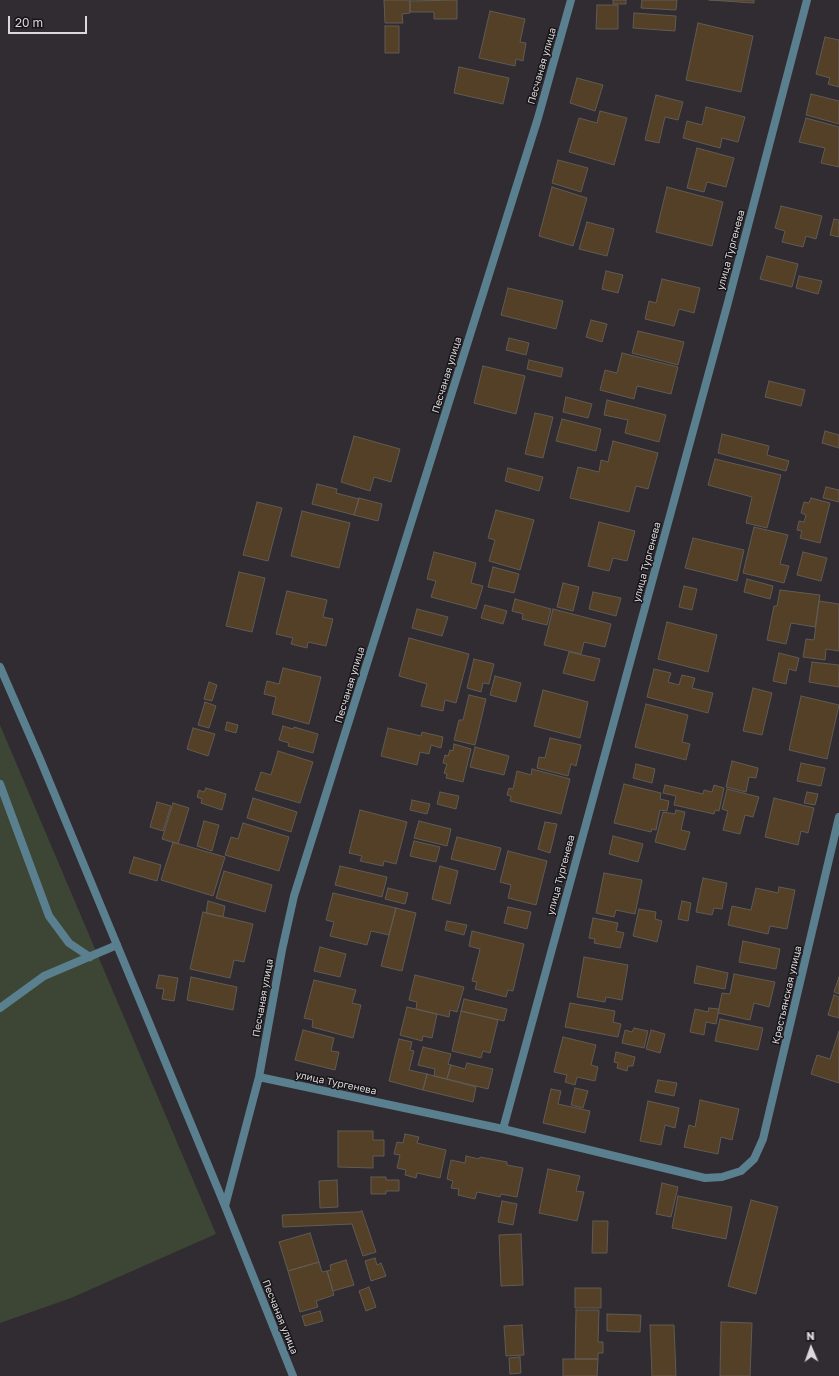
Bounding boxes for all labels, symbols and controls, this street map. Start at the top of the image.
scale bar [10,8,89,34]
text: 20 m [15,15,43,30]
street label: Песчаная улица [525,26,559,106]
street label: улица Тургенева [715,209,747,291]
street label: Песчаная улица [430,335,464,415]
street label: улица Тургенева [631,521,663,603]
street label: Песчаная улица [333,645,367,725]
street label: улица Тургенева [545,834,577,916]
street label: Крестьянская улица [770,945,804,1045]
street label: Песчаная улица [250,958,276,1038]
street label: улица Тургенева [294,1069,378,1097]
street label: Песчаная улица [260,1278,300,1356]
north arrow [791,1328,831,1368]
text: N [806,1329,815,1342]

